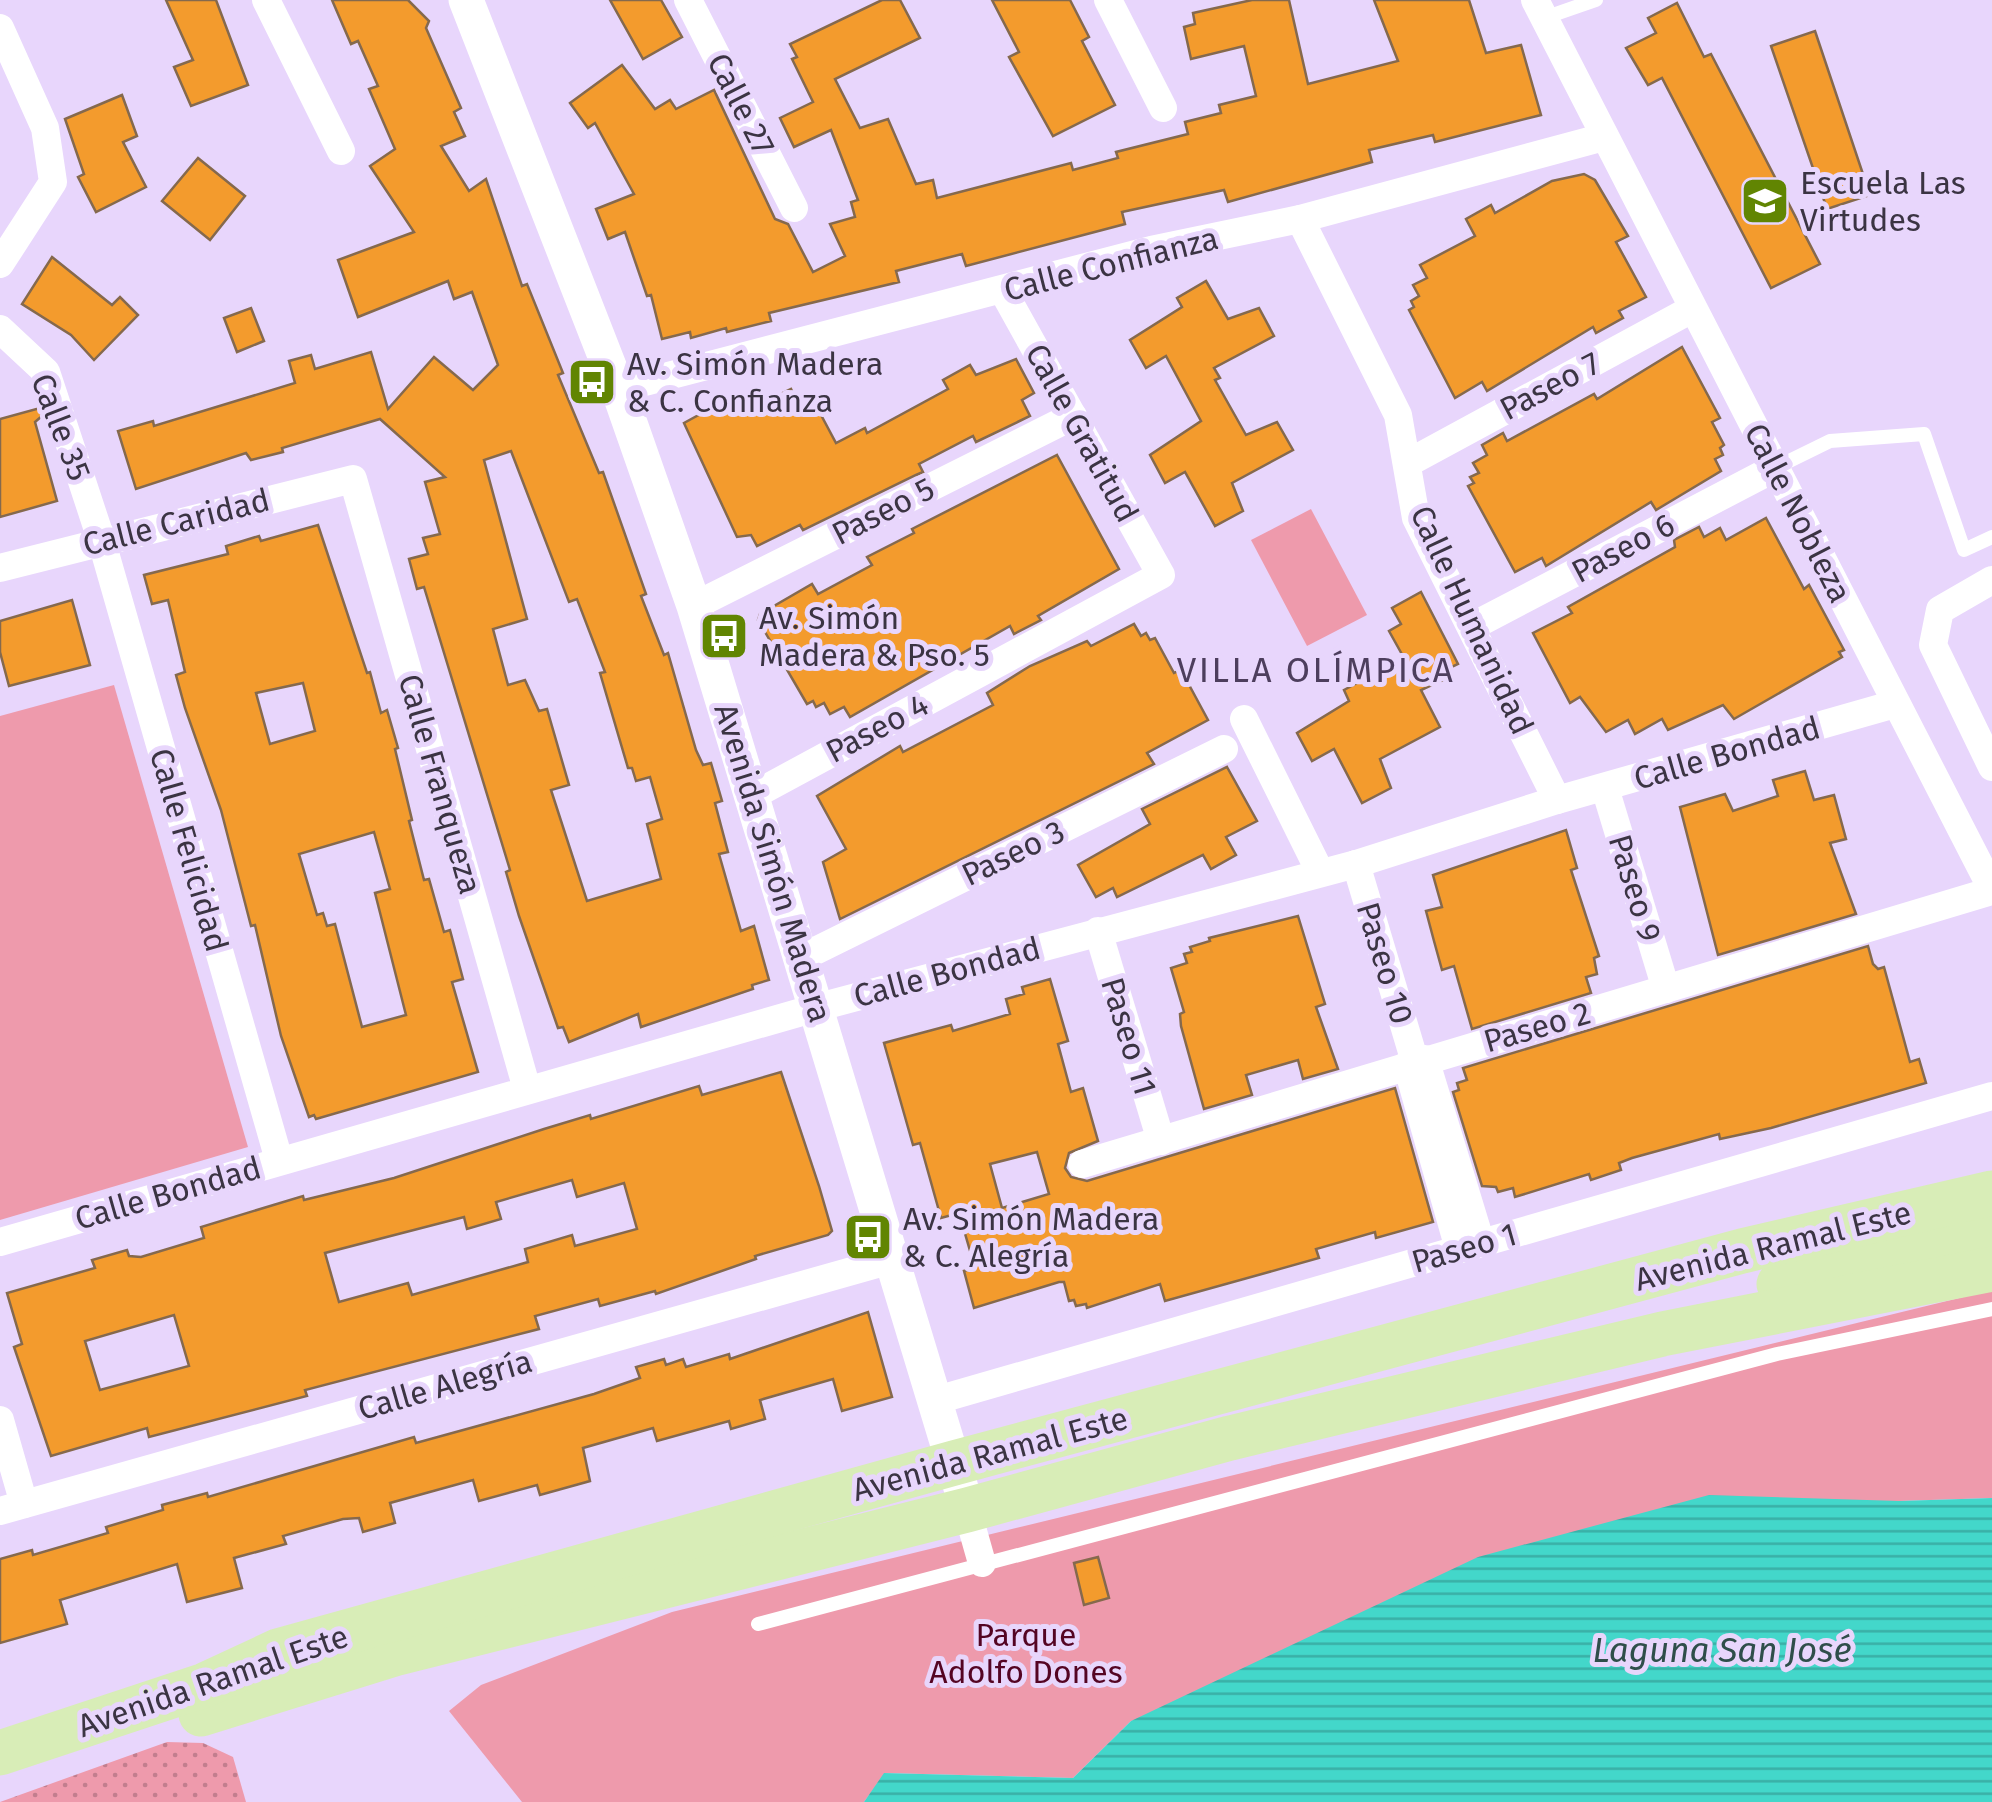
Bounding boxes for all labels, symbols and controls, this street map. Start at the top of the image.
street label: Calle 27 [699,47,783,161]
place label: Escuela Las Virtudes [1800,164,1966,239]
school or university icon: Escuela Las Virtudes [1739,175,1791,227]
street label: Calle Confianza [1000,219,1222,309]
street label: Calle Gratitud [1017,337,1147,529]
street label: Paseo 7 [1494,344,1606,428]
place label: Av. Simón Madera & C. Confianza [627,345,883,420]
bus stop icon: Av. Simón Madera & C. Confianza [566,356,618,408]
street label: Calle 35 [23,368,99,486]
street label: Calle Nobleza [1737,417,1859,609]
street label: Paseo 5 [826,469,940,553]
street label: Calle Caridad [79,480,273,564]
street label: Calle Humanidad [1402,500,1542,740]
street label: Paseo 6 [1565,505,1681,591]
place label: Av. Simón Madera & Pso. 5 [759,599,990,674]
bus stop icon: Av. Simón Madera & Pso. 5 [698,610,750,662]
district label: VILLA OLÍMPICA [1177,649,1455,691]
street label: Calle Franqueza [390,670,490,898]
street label: Paseo 4 [819,685,935,771]
street label: Avenida Simón Madera [706,699,840,1027]
street label: Calle Bondad [1630,708,1824,798]
street label: Calle Felicidad [142,744,236,956]
street label: Paseo 3 [955,812,1071,894]
street label: Paseo 9 [1601,830,1669,946]
street label: Paseo 10 [1349,898,1421,1028]
street label: Calle Bondad [849,929,1045,1015]
street label: Paseo 11 [1093,973,1165,1099]
street label: Paseo 2 [1479,994,1595,1060]
street label: Calle Bondad [71,1148,265,1238]
street label: Avenida Ramal Este [1631,1193,1915,1299]
place label: Av. Simón Madera & C. Alegría [903,1200,1159,1275]
bus stop icon: Av. Simón Madera & C. Alegría [842,1211,894,1263]
street label: Paseo 1 [1407,1215,1521,1281]
street label: Calle Alegría [353,1342,537,1428]
street label: Avenida Ramal Este [848,1399,1132,1509]
park label: Parque Adolfo Dones [929,1616,1123,1691]
street label: Avenida Ramal Este [73,1617,353,1745]
water label: Laguna San José [1592,1629,1852,1671]

